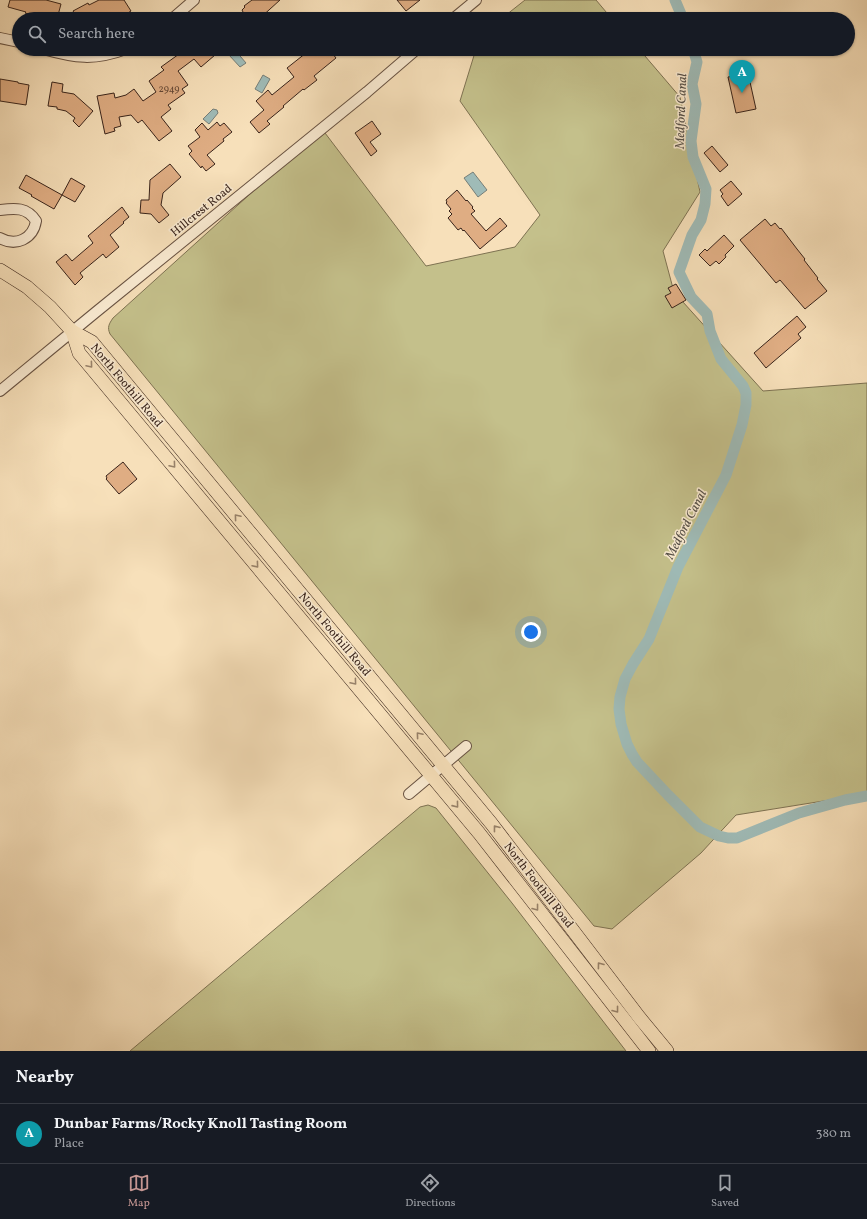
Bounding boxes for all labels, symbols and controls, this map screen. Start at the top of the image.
search box [12,12,855,56]
icon: search [26,23,48,45]
text: Search here [58,24,135,45]
pin: A [729,60,755,93]
water label: Medford Canal [672,72,692,150]
house number: 2949 [158,82,180,96]
street label: Hillcrest Road [168,181,236,241]
street label: North Foothill Road [86,340,166,431]
one-way arrow [85,361,92,368]
one-way arrow [168,461,175,468]
water label: Medford Canal [661,486,712,564]
one-way arrow [235,514,242,521]
one-way arrow [252,561,259,568]
street label: North Foothill Road [294,589,374,680]
your location [521,622,541,642]
one-way arrow [349,678,356,685]
one-way arrow [416,732,423,740]
one-way arrow [451,801,458,808]
one-way arrow [493,826,500,833]
street label: North Foothill Road [500,839,577,932]
one-way arrow [532,903,539,910]
one-way arrow [598,962,605,969]
one-way arrow [612,1006,619,1013]
text: Nearby [16,1066,74,1089]
text: Dunbar Farms/Rocky Knoll Tasting Room [54,1114,347,1135]
text: A [24,1125,34,1143]
text: 380 m [816,1125,851,1143]
text: Place [54,1135,84,1153]
tab: Map [128,1172,150,1211]
tab: Directions [405,1172,456,1211]
tab: Saved [711,1172,739,1211]

